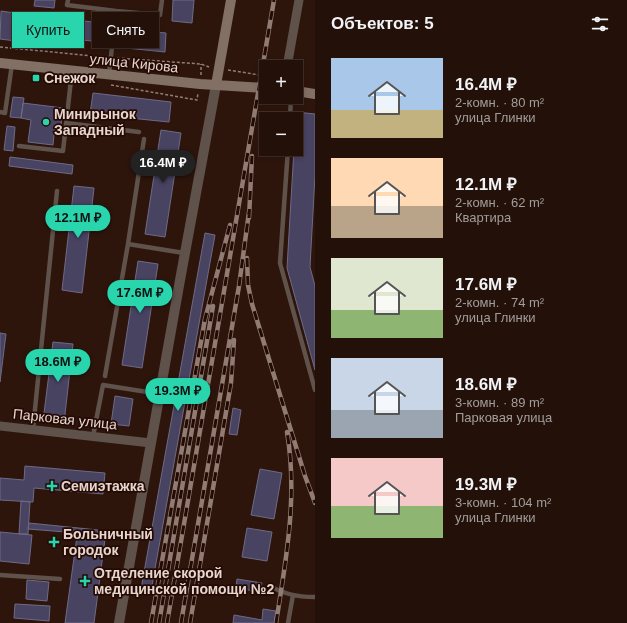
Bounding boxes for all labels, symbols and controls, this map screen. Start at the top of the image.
chip: Купить [12,12,84,48]
chip: Снять [92,12,159,48]
icon: filters [589,13,611,35]
text: Объектов: 5 [331,14,434,33]
street label: улица Кирова [89,50,179,76]
map controls [259,60,303,156]
button: + [259,60,303,104]
place label: Снежок [44,70,96,86]
marker: Снежок [31,73,41,83]
icon: home [363,74,411,122]
text: 16.4M ₽ [455,75,517,94]
text: 2-комн. · 80 m² [455,95,544,110]
place label: Минирынок Западный [54,106,137,138]
text: улица Глинки [455,110,536,125]
button: − [259,112,303,156]
marker: Минирынок Западный [41,117,51,127]
pin: 16.4M ₽ [126,150,200,184]
text: 16.4M ₽ [139,155,187,170]
icon: home [363,174,411,222]
text: 12.1M ₽ [455,175,517,194]
text: 2-комн. · 62 m² [455,195,544,210]
pin: 12.1M ₽ [41,205,115,239]
text: 12.1M ₽ [54,210,102,225]
text: Квартира [455,210,511,225]
icon: home [363,274,411,322]
text: 17.6M ₽ [455,275,517,294]
pin: 17.6M ₽ [103,280,177,314]
text: 17.6M ₽ [116,285,164,300]
text: 2-комн. · 74 m² [455,295,544,310]
text: улица Глинки [455,310,536,325]
pin: 18.6M ₽ [21,349,95,383]
text: 18.6M ₽ [34,354,82,369]
icon: home [363,374,411,422]
text: 18.6M ₽ [455,375,517,394]
pin: 19.3M ₽ [141,378,215,412]
text: 19.3M ₽ [154,383,202,398]
text: 3-комн. · 89 m² [455,395,544,410]
street label: Парковая улица [12,406,118,432]
text: Парковая улица [455,410,552,425]
icon: home [363,474,411,522]
text: 19.3M ₽ [455,475,517,494]
place label: Семиэтажка [61,478,145,494]
marker: Семиэтажка [46,480,58,492]
text: 3-комн. · 104 m² [455,495,551,510]
text: улица Глинки [455,510,536,525]
place label: Больничный городок [63,526,153,558]
marker: Больничный городок [48,536,60,548]
place label: Отделение скорой медицинской помощи №2 [94,565,274,597]
marker: Отделение скорой медицинской помощи №2 [79,575,91,587]

